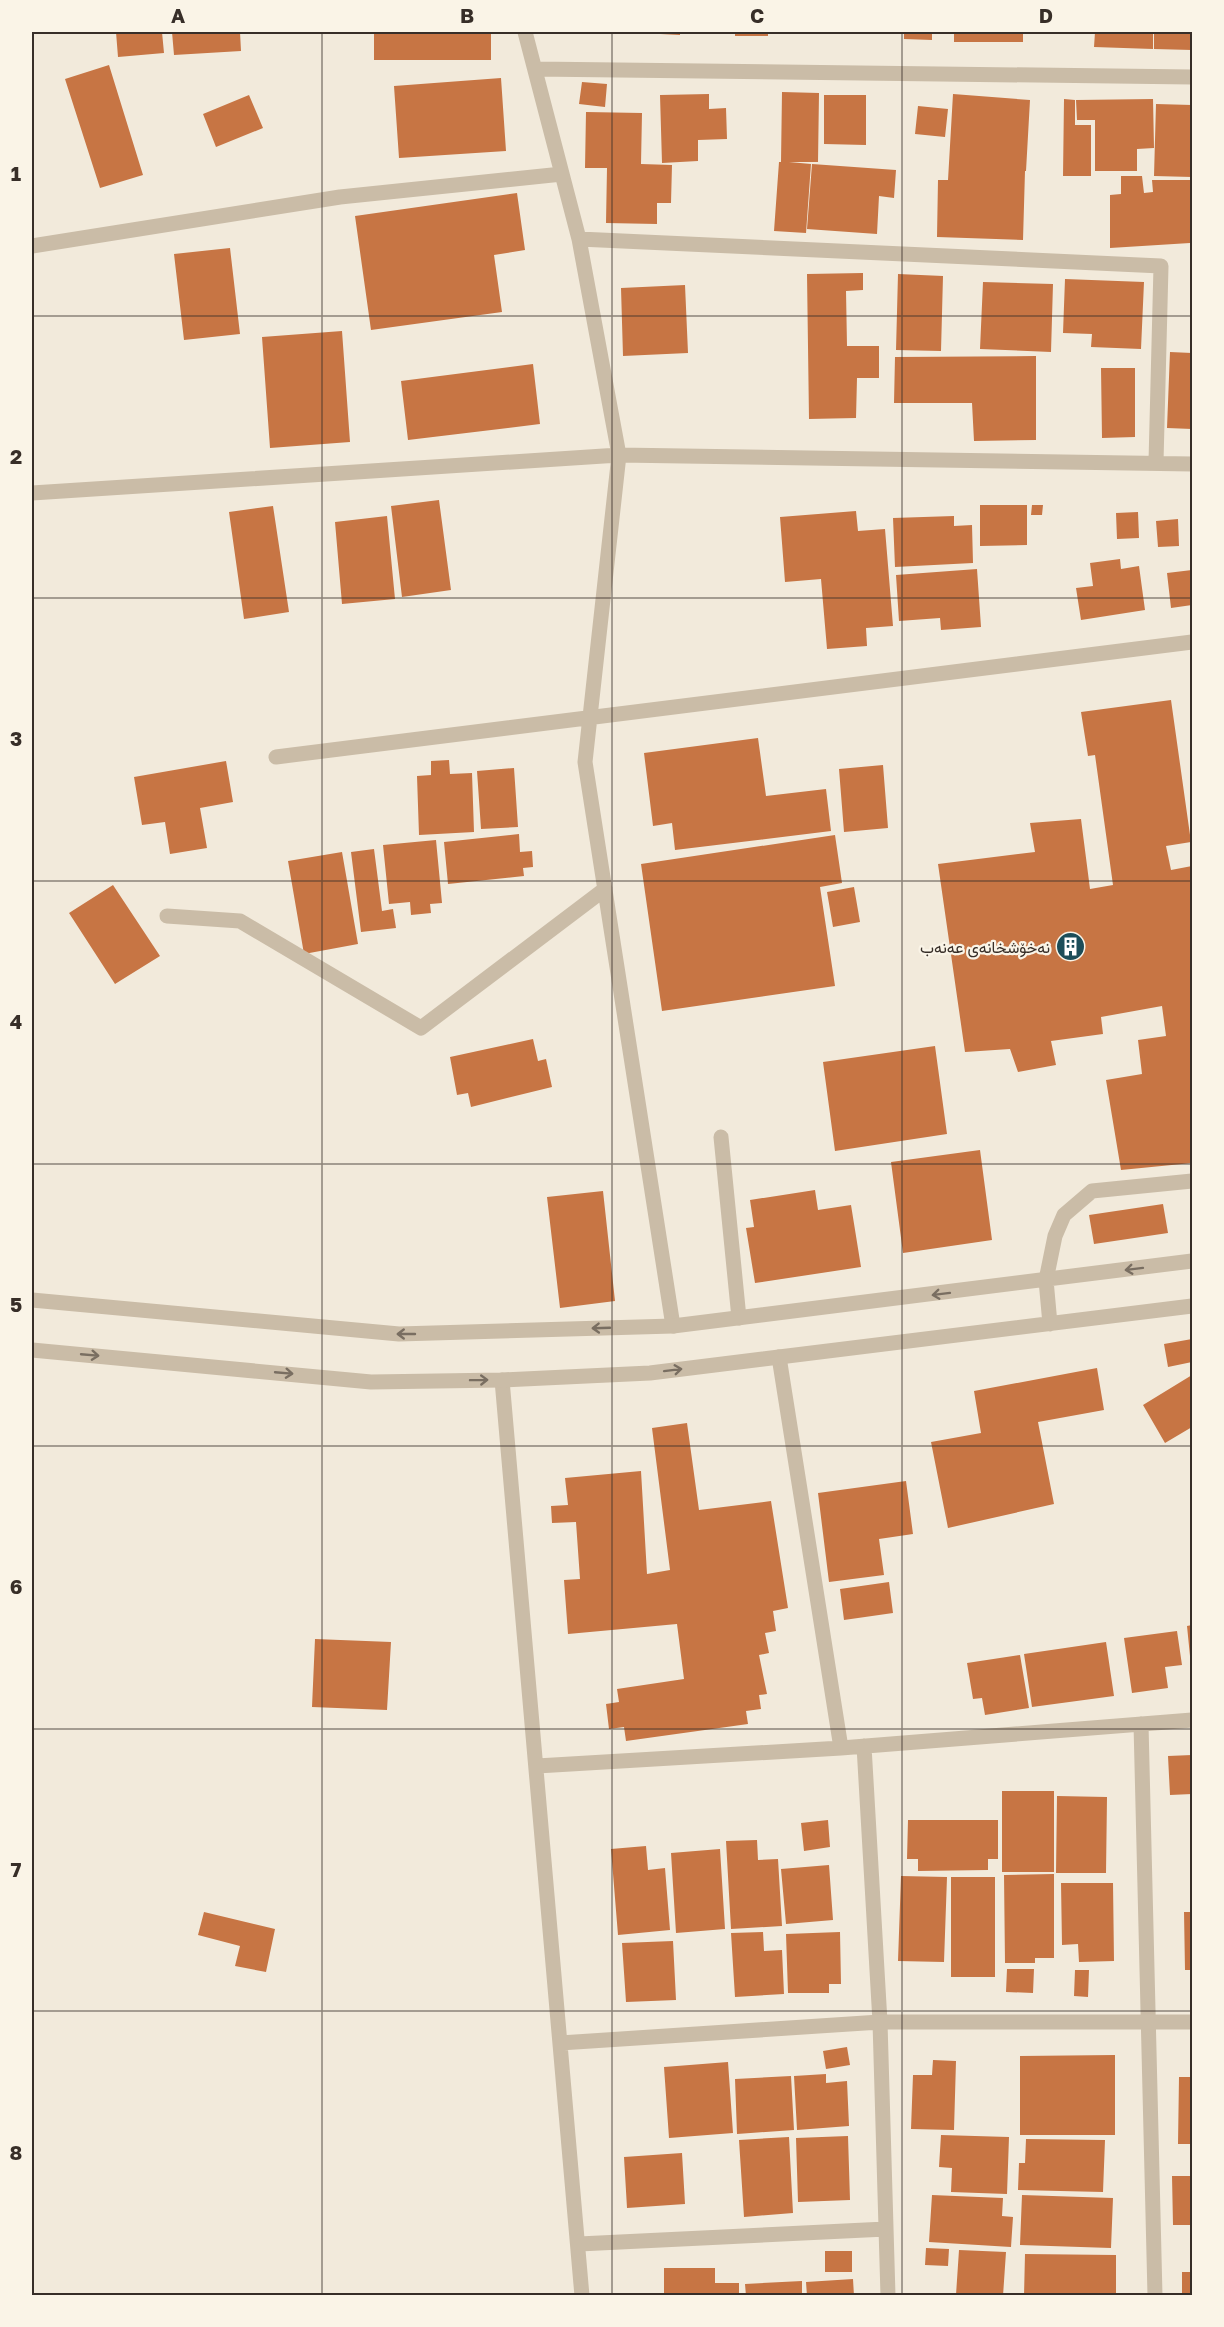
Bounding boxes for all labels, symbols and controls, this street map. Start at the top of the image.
text: A [171,3,185,27]
text: B [460,3,474,27]
text: C [750,3,764,27]
text: D [1039,3,1053,27]
text: 1 [11,161,21,185]
text: 2 [10,444,22,468]
text: 3 [10,726,22,750]
building icon: نەخۆشخانەی عەنەب [1055,931,1087,963]
place label: نەخۆشخانەی عەنەب [920,937,1050,958]
text: 4 [10,1009,22,1033]
one-way arrow [1125,1264,1145,1275]
one-way arrow [932,1288,951,1299]
text: 5 [10,1292,22,1316]
one-way arrow [592,1323,612,1334]
one-way arrow [397,1328,417,1340]
one-way arrow [79,1350,99,1361]
one-way arrow [663,1364,683,1375]
one-way arrow [273,1368,293,1379]
one-way arrow [468,1374,488,1386]
text: 6 [10,1574,22,1598]
text: 7 [11,1857,22,1881]
text: 8 [10,2140,22,2164]

